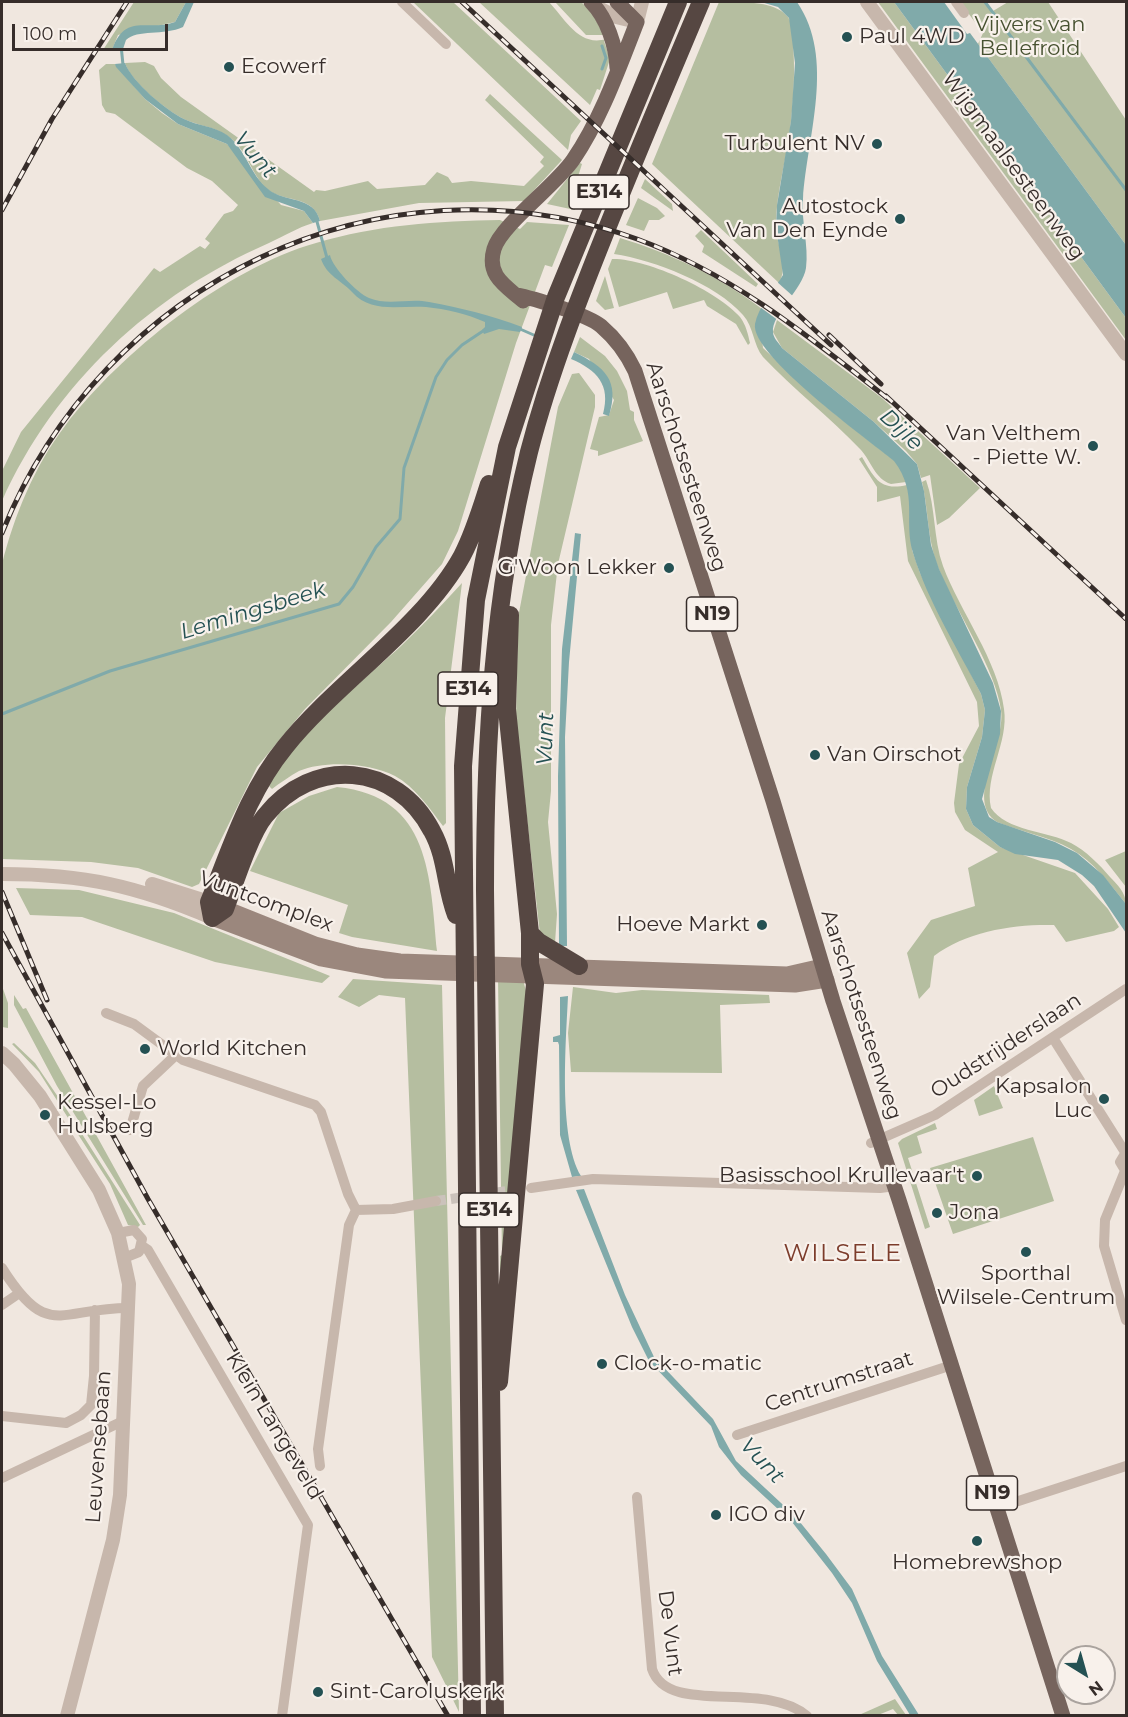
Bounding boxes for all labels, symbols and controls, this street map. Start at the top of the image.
scale bar [15,12,171,50]
park label: Vijvers van Bellefroid [974,12,1086,62]
text: 100 m [23,23,77,45]
place label: Paul 4WD [859,24,965,50]
marker: Paul 4WD [840,30,854,44]
place label: Ecowerf [241,54,326,80]
marker: Ecowerf [222,60,236,74]
street label: Wijgmaalsesteenweg [936,67,1090,265]
water label: Vunt [228,126,282,184]
place label: Turbulent NV [725,131,865,157]
marker: Turbulent NV [870,137,884,151]
road number: E314 [569,175,629,209]
place label: Autostock Van Den Eynde [726,194,888,244]
marker: Autostock Van Den Eynde [893,212,907,226]
street label: Aarschotsesteenweg [640,359,732,575]
water label: Dijle [874,404,928,456]
place label: Van Velthem - Piette W. [946,421,1081,471]
marker: Van Velthem - Piette W. [1086,439,1100,453]
place label: G'Woon Lekker [498,555,657,581]
marker: G'Woon Lekker [662,561,676,575]
water label: Lemingsbeek [177,576,329,646]
road number: N19 [686,597,738,631]
road number: E314 [438,672,498,706]
water label: Vunt [532,712,560,766]
place label: Van Oirschot [827,742,962,768]
marker: Van Oirschot [808,748,822,762]
street label: Vuntcomplex [195,866,337,938]
street label: Aarschotsesteenweg [815,907,907,1123]
place label: Hoeve Markt [616,912,750,938]
marker: Hoeve Markt [755,918,769,932]
street label: Oudstrijderslaan [926,988,1086,1104]
place label: World Kitchen [157,1036,307,1062]
marker: World Kitchen [138,1042,152,1056]
place label: Kapsalon Luc [995,1074,1092,1124]
place label: Kessel-Lo Hulsberg [57,1090,156,1140]
marker: Kapsalon Luc [1097,1092,1111,1106]
marker: Kessel-Lo Hulsberg [38,1108,52,1122]
place label: Basisschool Krullevaar't [719,1163,965,1189]
marker: Basisschool Krullevaar't [970,1169,984,1183]
road number: E314 [459,1193,519,1227]
place label: Jona [949,1200,999,1226]
marker: Jona [930,1206,944,1220]
district label: WILSELE [783,1240,903,1268]
marker: Sporthal Wilsele-Centrum [1019,1245,1033,1259]
place label: Sporthal Wilsele-Centrum [937,1261,1115,1311]
street label: Centrumstraat [762,1346,916,1418]
street label: Klein Langeveld [220,1347,328,1505]
place label: Clock-o-matic [614,1351,762,1377]
marker: Clock-o-matic [595,1357,609,1371]
street label: Leuvensebaan [81,1370,117,1524]
water label: Vunt [734,1433,790,1489]
road number: N19 [966,1476,1018,1510]
place label: IGO div [728,1502,805,1528]
marker: IGO div [709,1508,723,1522]
marker: Homebrewshop [970,1534,984,1548]
place label: Homebrewshop [892,1550,1062,1576]
street label: De Vunt [652,1589,688,1677]
north arrow [1056,1645,1116,1705]
text: N [1085,1677,1107,1700]
place label: Sint-Caroluskerk [330,1679,503,1705]
marker: Sint-Caroluskerk [311,1685,325,1699]

